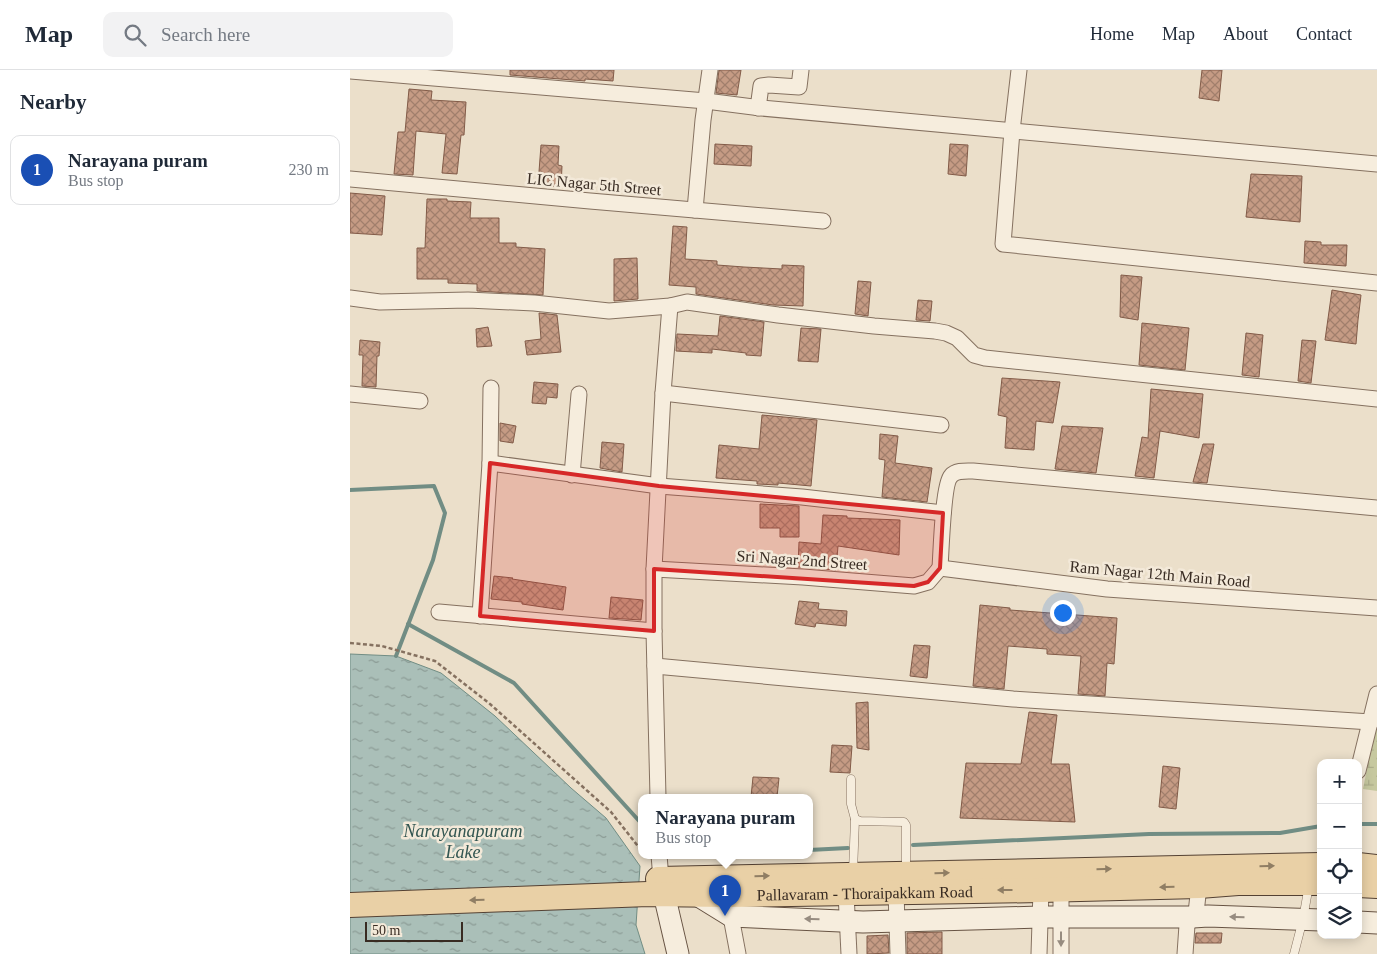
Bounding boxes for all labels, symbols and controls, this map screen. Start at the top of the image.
search box [103,12,453,57]
text: Map [25,21,73,47]
icon: search [121,21,149,49]
text: Search here [161,24,250,45]
text: Home [1090,24,1134,44]
text: Map [1162,24,1195,44]
text: About [1223,24,1268,44]
text: Contact [1296,24,1352,44]
text: Nearby [20,90,87,114]
text: Narayana puram [68,150,208,171]
text: 1 [33,161,41,178]
text: 230 m [289,161,329,178]
street label: LIC Nagar 5th Street [526,170,662,199]
text: Bus stop [68,172,124,189]
street label: Sri Nagar 2nd Street [736,547,869,574]
street label: Ram Nagar 12th Main Road [1069,558,1251,591]
your location [1050,600,1076,626]
map controls [1317,759,1362,939]
button: + [1317,759,1362,804]
popup [638,794,813,859]
button: − [1317,804,1362,849]
text: Narayana puram [656,807,795,828]
water label: Narayanapuram Lake [402,821,523,862]
text: Bus stop [656,829,711,846]
button: locate [1317,849,1362,894]
one-way arrow [1259,862,1275,870]
one-way arrow [1096,865,1112,873]
one-way arrow [934,869,950,877]
one-way arrow [754,872,770,880]
pin: 1 [709,875,741,916]
street label: Pallavaram - Thoraipakkam Road [757,883,973,903]
one-way arrow [1159,883,1175,891]
one-way arrow [996,887,1012,895]
button: layers [1317,894,1362,939]
one-way arrow [469,897,485,905]
one-way arrow [1229,912,1245,920]
one-way arrow [804,915,820,923]
scale bar [365,919,462,942]
text: 50 m [372,923,400,938]
one-way arrow [1057,932,1065,948]

